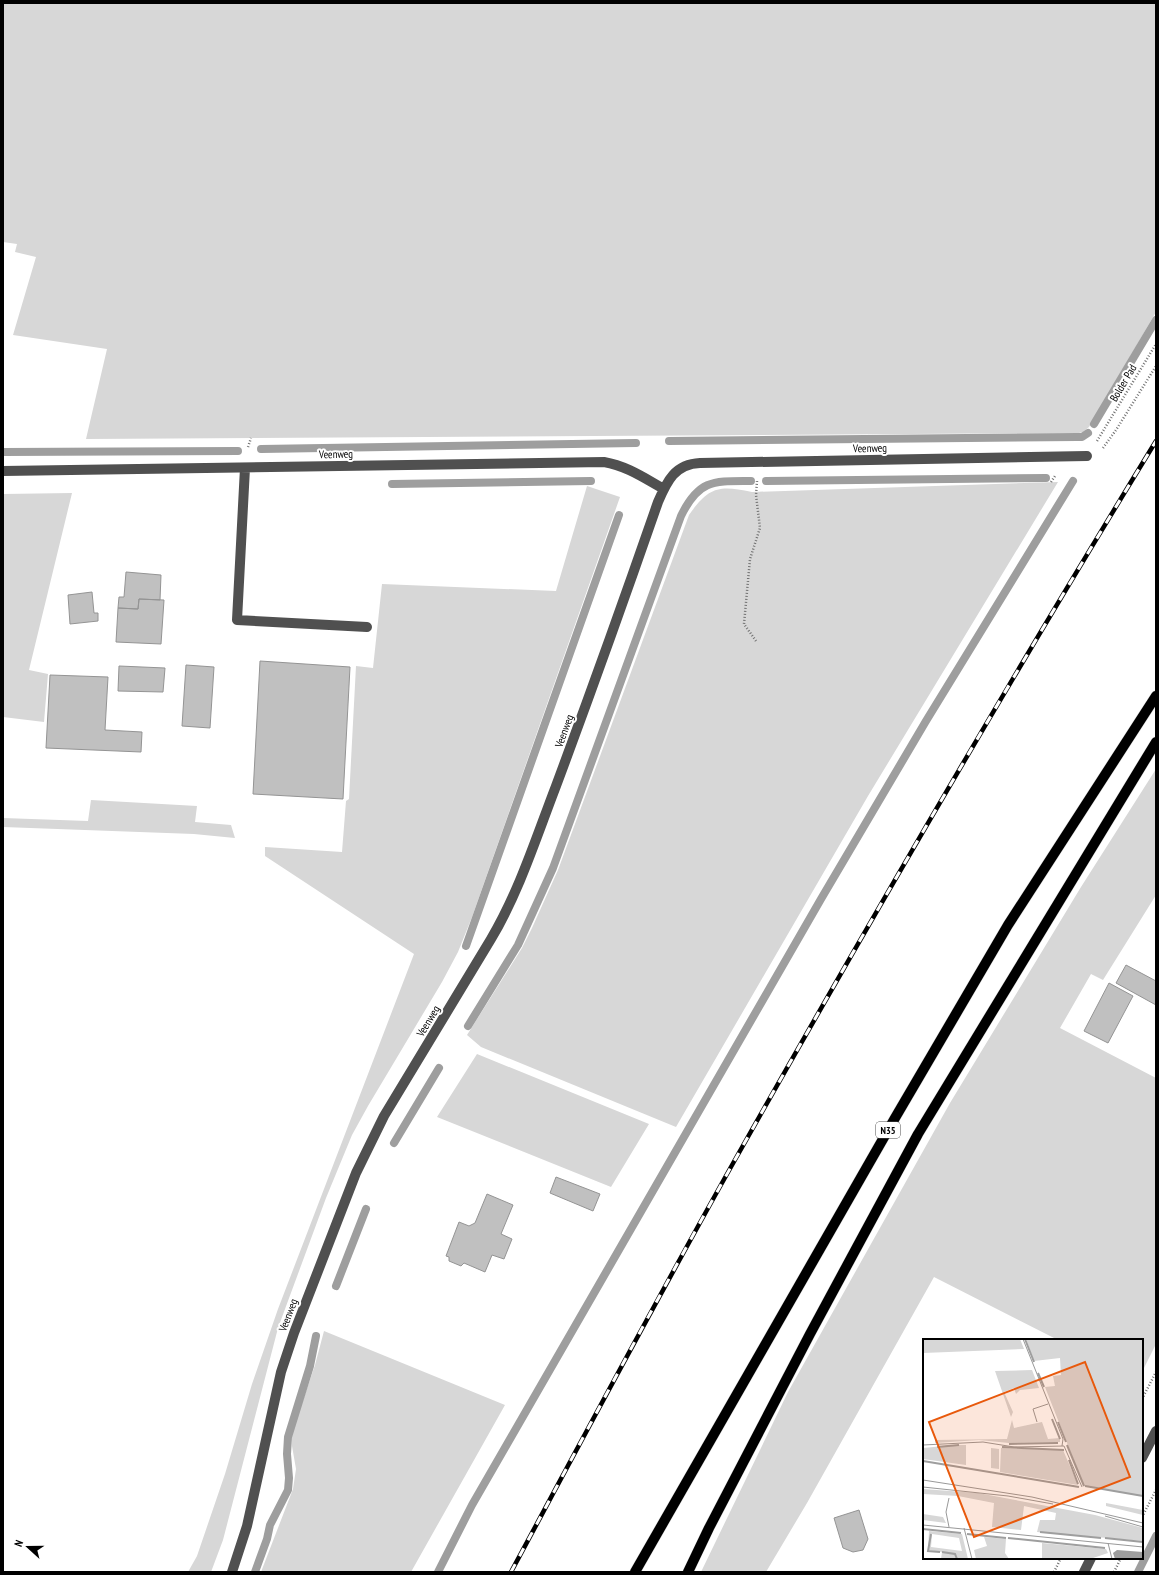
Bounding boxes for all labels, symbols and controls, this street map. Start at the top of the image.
street label: Bolder Pad [1106,362,1140,404]
street label: Veenweg [852,441,887,455]
street label: Veenweg [318,447,353,461]
street label: Veenweg [551,712,576,750]
street label: Veenweg [413,1003,443,1040]
road number: N35 [876,1122,900,1138]
street label: Veenweg [275,1296,301,1334]
inset map [923,1339,1143,1559]
north arrow [8,1527,48,1567]
text: N [11,1538,26,1549]

